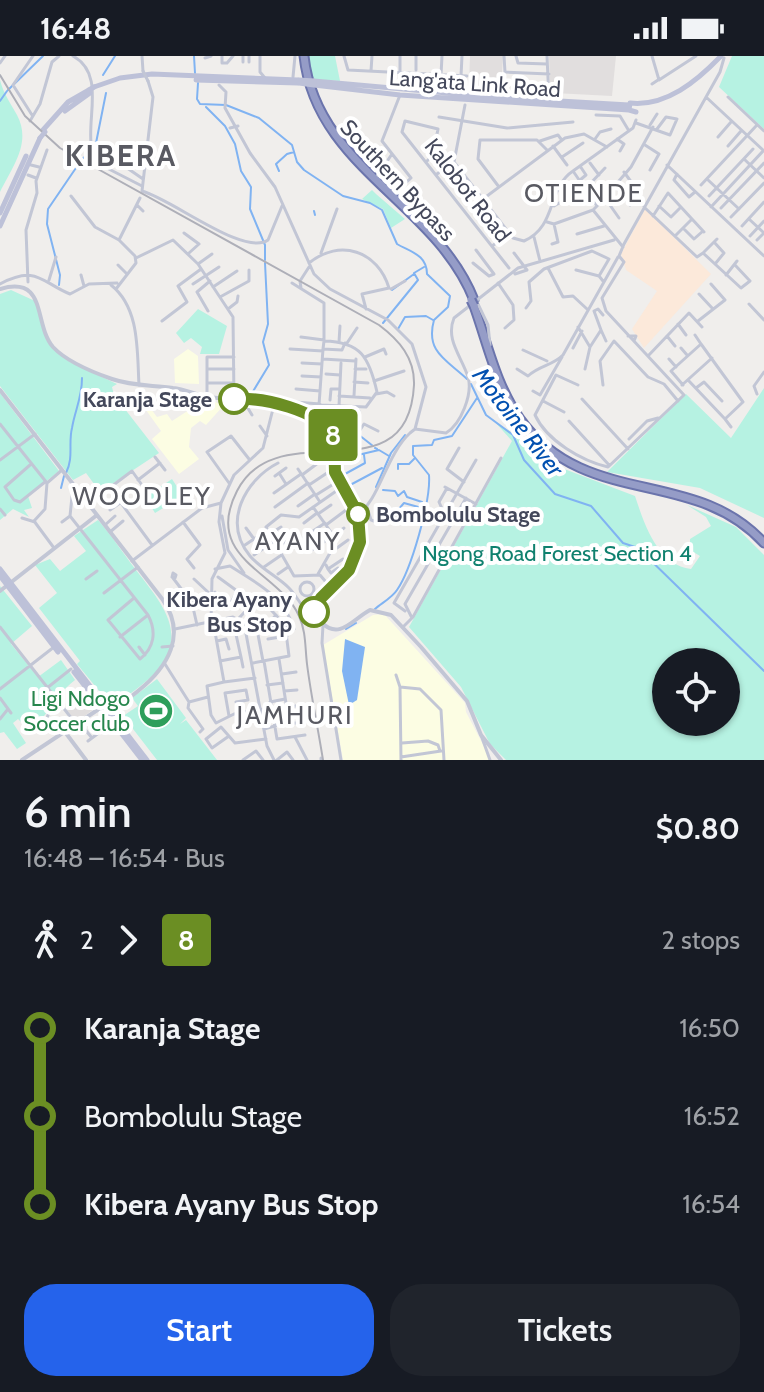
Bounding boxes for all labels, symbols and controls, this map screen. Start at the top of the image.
text: 16:48 [40,10,111,47]
street label: Lang'ata Link Road [388,64,562,103]
street label: Southern Bypass [335,114,461,247]
street label: Kalobot Road [419,133,517,248]
district label: KIBERA [65,137,177,174]
district label: OTIENDE [524,177,644,209]
water label: Motoine River [466,361,571,483]
marker: Karanja Stage [219,384,249,414]
place label: Karanja Stage [83,386,212,413]
line badge: 8 [307,409,359,461]
text: 8 [325,418,341,452]
district label: WOODLEY [72,480,212,512]
place label: Bombolulu Stage [376,501,540,528]
marker: Bombolulu Stage [347,503,369,525]
district label: AYANY [255,525,341,557]
park label: Ngong Road Forest Section 4 [422,540,692,567]
place label: Kibera Ayany Bus Stop [166,586,292,638]
marker: Kibera Ayany Bus Stop [299,597,329,627]
map controls [652,648,740,736]
button: locate [652,648,740,736]
place label: Ligi Ndogo Soccer club [23,685,130,737]
sports icon: Ligi Ndogo Soccer club [137,692,175,730]
district label: JAMHURI [235,699,354,731]
text: 6 min [24,785,132,838]
text: $0.80 [656,810,740,847]
text: 16:48 – 16:54 · Bus [24,842,225,874]
icon: walk [24,918,68,962]
icon: forward [106,918,150,962]
text: 8 [178,923,195,957]
text: 2 [80,924,94,956]
text: 2 stops [662,924,740,956]
text: Karanja Stage [84,1010,260,1047]
text: 16:50 [679,1012,740,1044]
text: Bombolulu Stage [84,1098,302,1135]
text: 16:52 [684,1100,740,1132]
text: Kibera Ayany Bus Stop [84,1186,378,1223]
text: 16:54 [682,1188,740,1220]
button: Start [24,1284,374,1376]
button: Tickets [390,1284,740,1376]

